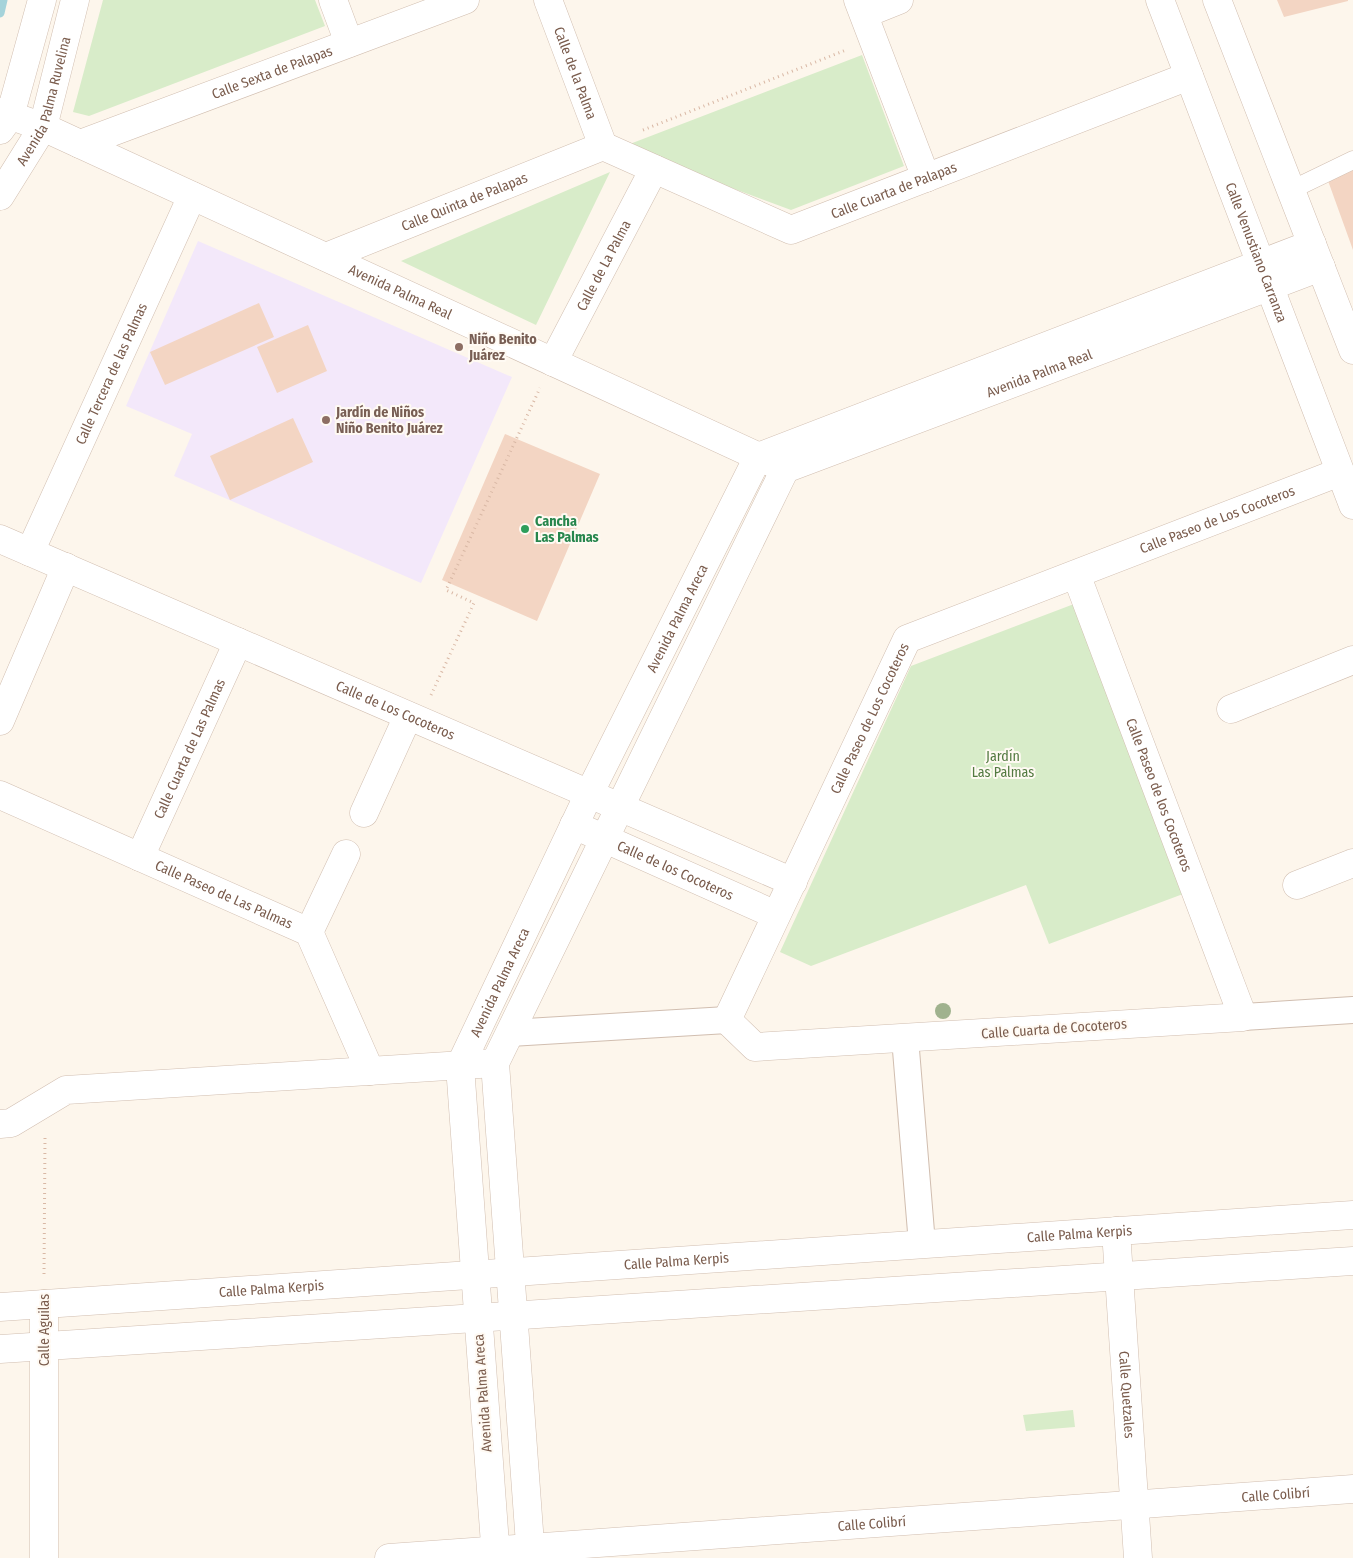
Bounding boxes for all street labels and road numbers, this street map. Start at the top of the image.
street label: Calle de la Palma [550,24,601,122]
street label: Avenida Palma Ruvelina [13,35,74,169]
street label: Calle Sexta de Palapas [209,42,335,102]
street label: Calle Cuarta de Palapas [828,158,959,222]
street label: Calle Quinta de Palapas [399,169,530,235]
street label: Calle Venustiano Carranza [1222,180,1291,325]
street label: Calle de La Palma [573,217,634,314]
street label: Avenida Palma Real [346,261,455,323]
street label: Calle Tercera de las Palmas [72,300,151,447]
street label: Avenida Palma Real [984,345,1095,401]
street label: Calle Paseo de Los Cocoteros [1137,482,1297,557]
street label: Avenida Palma Areca [643,561,711,675]
street label: Calle Paseo de Los Cocoteros [827,640,913,796]
street label: Calle Cuarta de Las Palmas [150,676,229,822]
street label: Calle de Los Cocoteros [333,677,458,743]
street label: Calle Paseo de los Cocoteros [1123,716,1196,874]
street label: Calle de los Cocoteros [614,837,736,904]
street label: Calle Paseo de Las Palmas [153,856,295,932]
street label: Avenida Palma Areca [467,925,533,1039]
street label: Calle Cuarta de Cocoteros [981,1015,1127,1043]
street label: Calle Palma Kerpis [1026,1222,1133,1246]
street label: Calle Palma Kerpis [623,1249,730,1273]
street label: Calle Palma Kerpis [218,1276,324,1301]
street label: Calle Aguilas [36,1294,53,1366]
street label: Avenida Palma Areca [470,1333,496,1453]
street label: Calle Quetzales [1116,1350,1138,1439]
street label: Calle Colibrí [1241,1484,1311,1505]
street label: Calle Colibrí [837,1512,907,1534]

